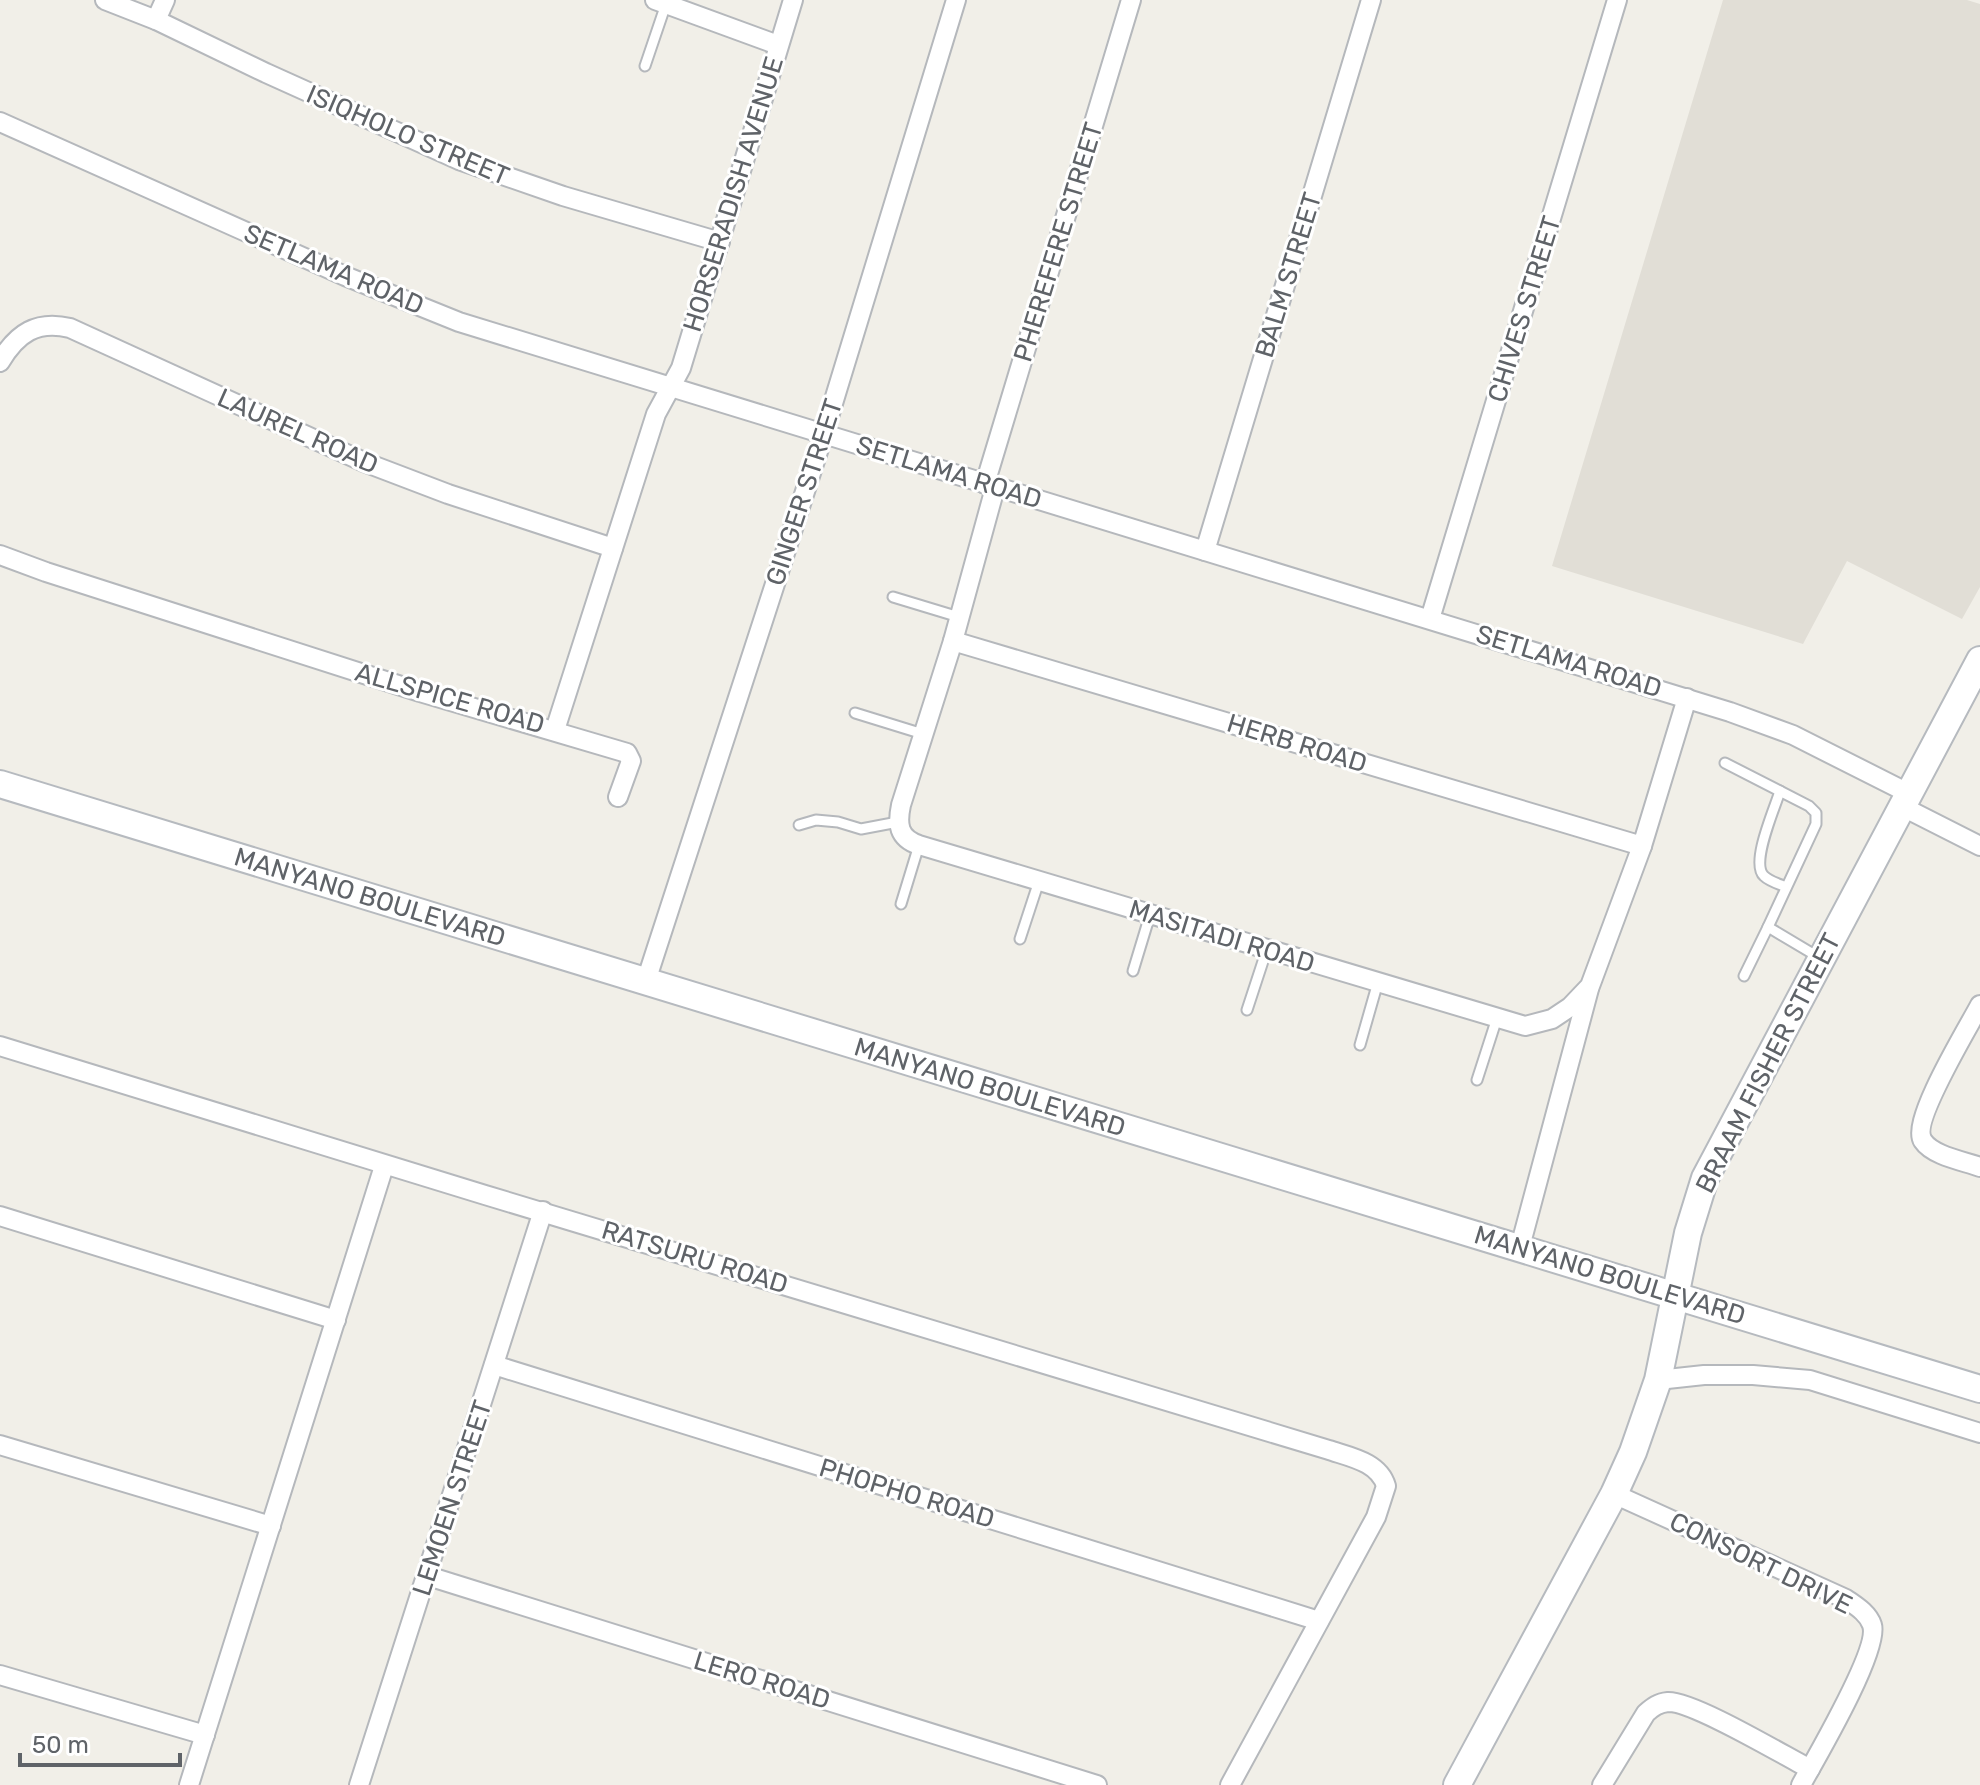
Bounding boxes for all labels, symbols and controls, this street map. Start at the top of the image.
street label: HORSERADISH AVENUE [677,53,790,335]
street label: ISIQHOLO STREET [302,79,514,192]
street label: PHEREFERE STREET [1007,119,1110,366]
street label: BALM STREET [1249,189,1328,361]
street label: CHIVES STREET [1481,212,1568,406]
street label: SETLAMA ROAD [239,218,428,321]
street label: LAUREL ROAD [213,382,383,481]
street label: GINGER STREET [760,395,849,589]
street label: SETLAMA ROAD [852,430,1045,515]
street label: SETLAMA ROAD [1472,619,1665,704]
street label: ALLSPICE ROAD [352,657,548,740]
street label: HERB ROAD [1223,708,1371,779]
street label: MANYANO BOULEVARD [230,841,509,954]
street label: MASITADI ROAD [1125,893,1318,979]
street label: BRAAM FISHER STREET [1689,928,1847,1198]
street label: MANYANO BOULEVARD [850,1031,1129,1144]
street label: RATSURU ROAD [598,1214,792,1301]
street label: MANYANO BOULEVARD [1470,1219,1749,1332]
street label: LEMOEN STREET [406,1397,499,1600]
street label: PHOPHO ROAD [815,1452,998,1535]
street label: CONSORT DRIVE [1664,1506,1857,1621]
street label: LERO ROAD [690,1645,834,1716]
scale bar [20,1717,180,1767]
text: 50 m [32,1731,89,1759]

